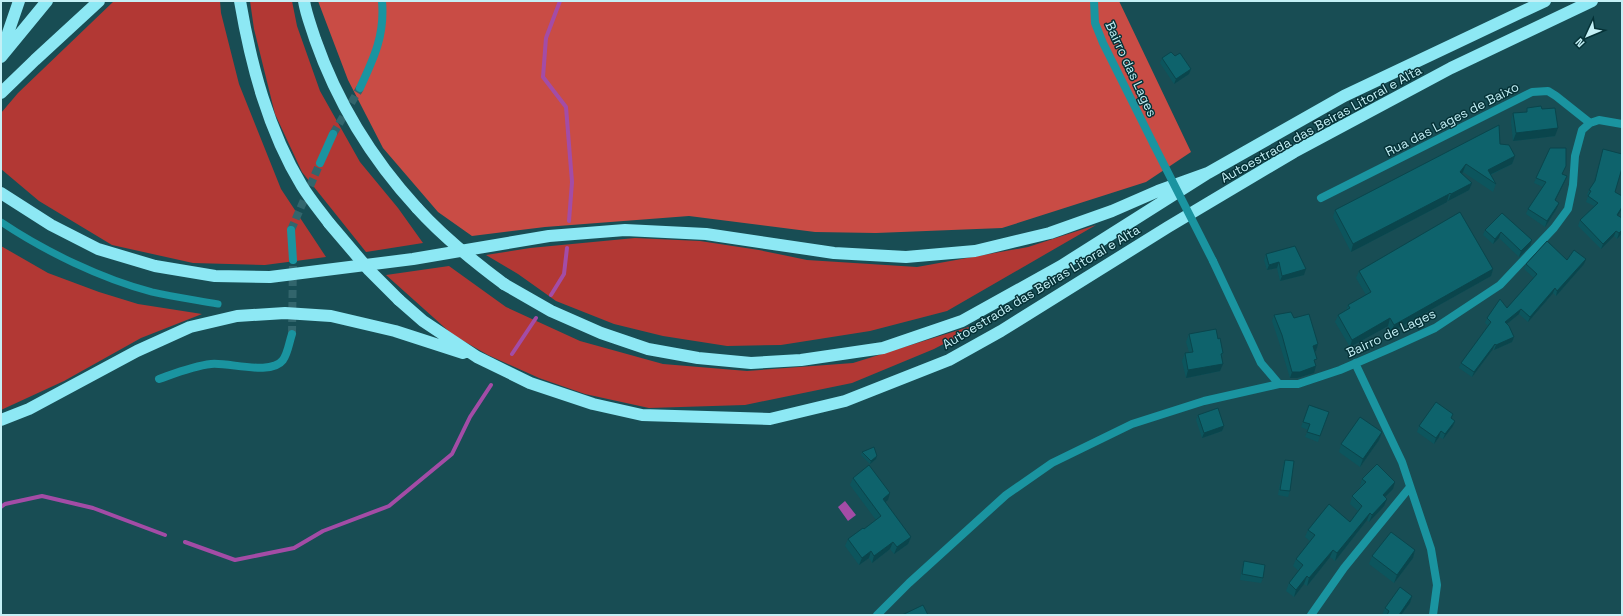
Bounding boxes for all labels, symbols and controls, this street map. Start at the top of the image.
north arrow [1567,16,1607,56]
street label: Bairro das Lages [1101,19,1161,120]
text: N [1572,35,1587,50]
street label: Autoestrada das Beiras Litoral e Alta [1217,61,1425,187]
street label: Rua das Lages de Baixo [1382,78,1522,160]
street label: Autoestrada das Beiras Litoral e Alta [939,221,1143,353]
street label: Bairro de Lages [1343,305,1439,361]

